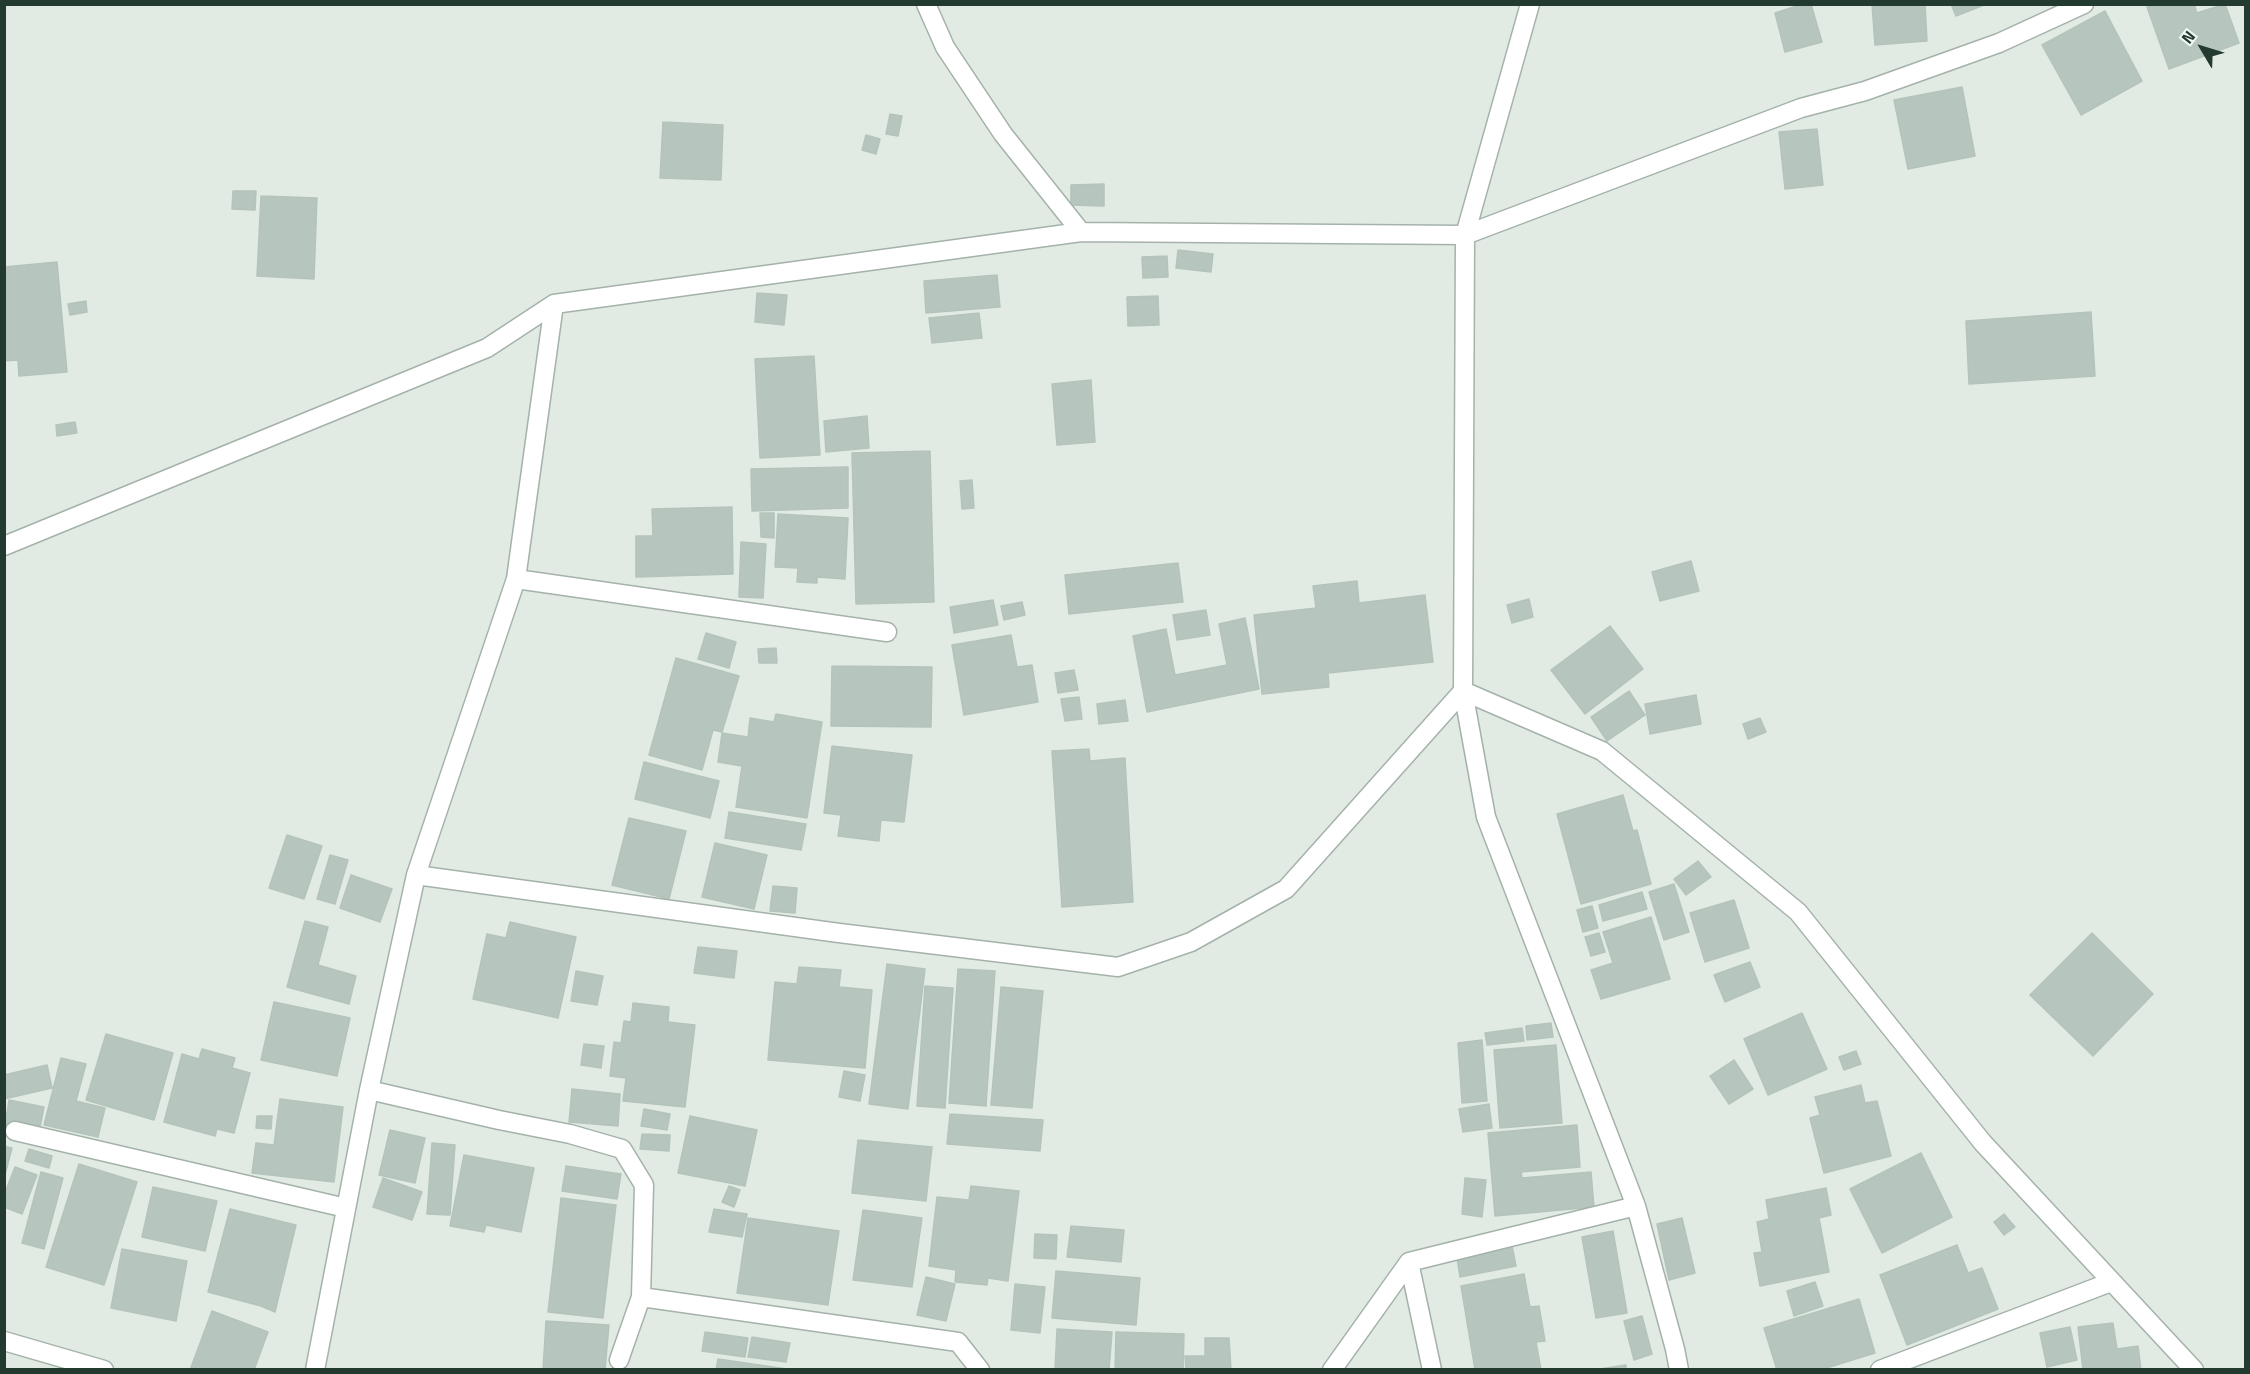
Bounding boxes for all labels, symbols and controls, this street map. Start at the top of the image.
north arrow [2172,18,2232,78]
text: N [2175,25,2201,49]

